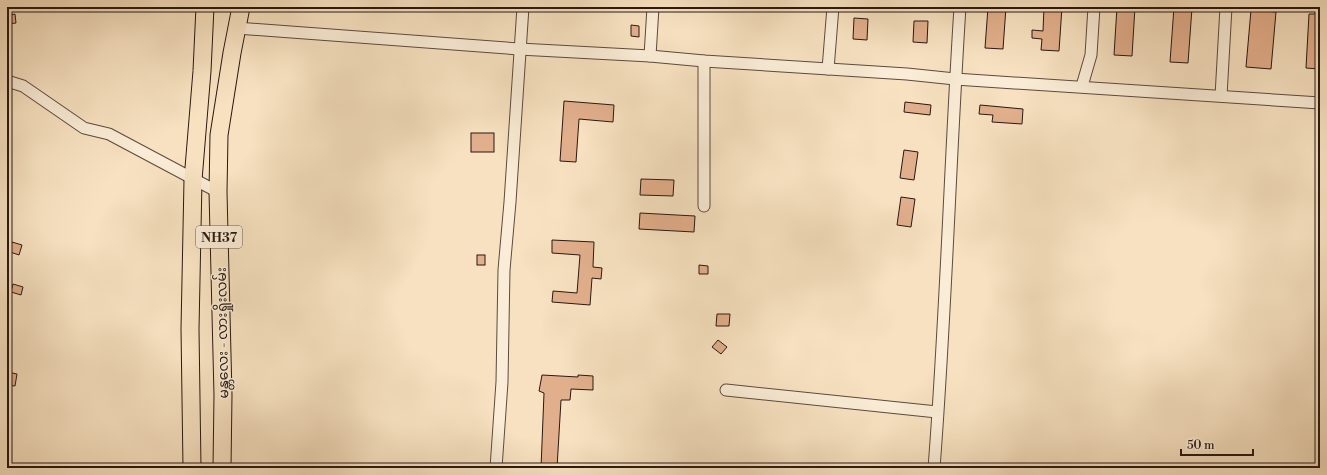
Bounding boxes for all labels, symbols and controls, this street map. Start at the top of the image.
road number: NH37 [196,226,242,248]
street label: မန္တလေး - လားရှိုးလမ်း [211,267,235,399]
scale bar [1181,431,1253,457]
text: 50 m [1187,438,1215,453]

